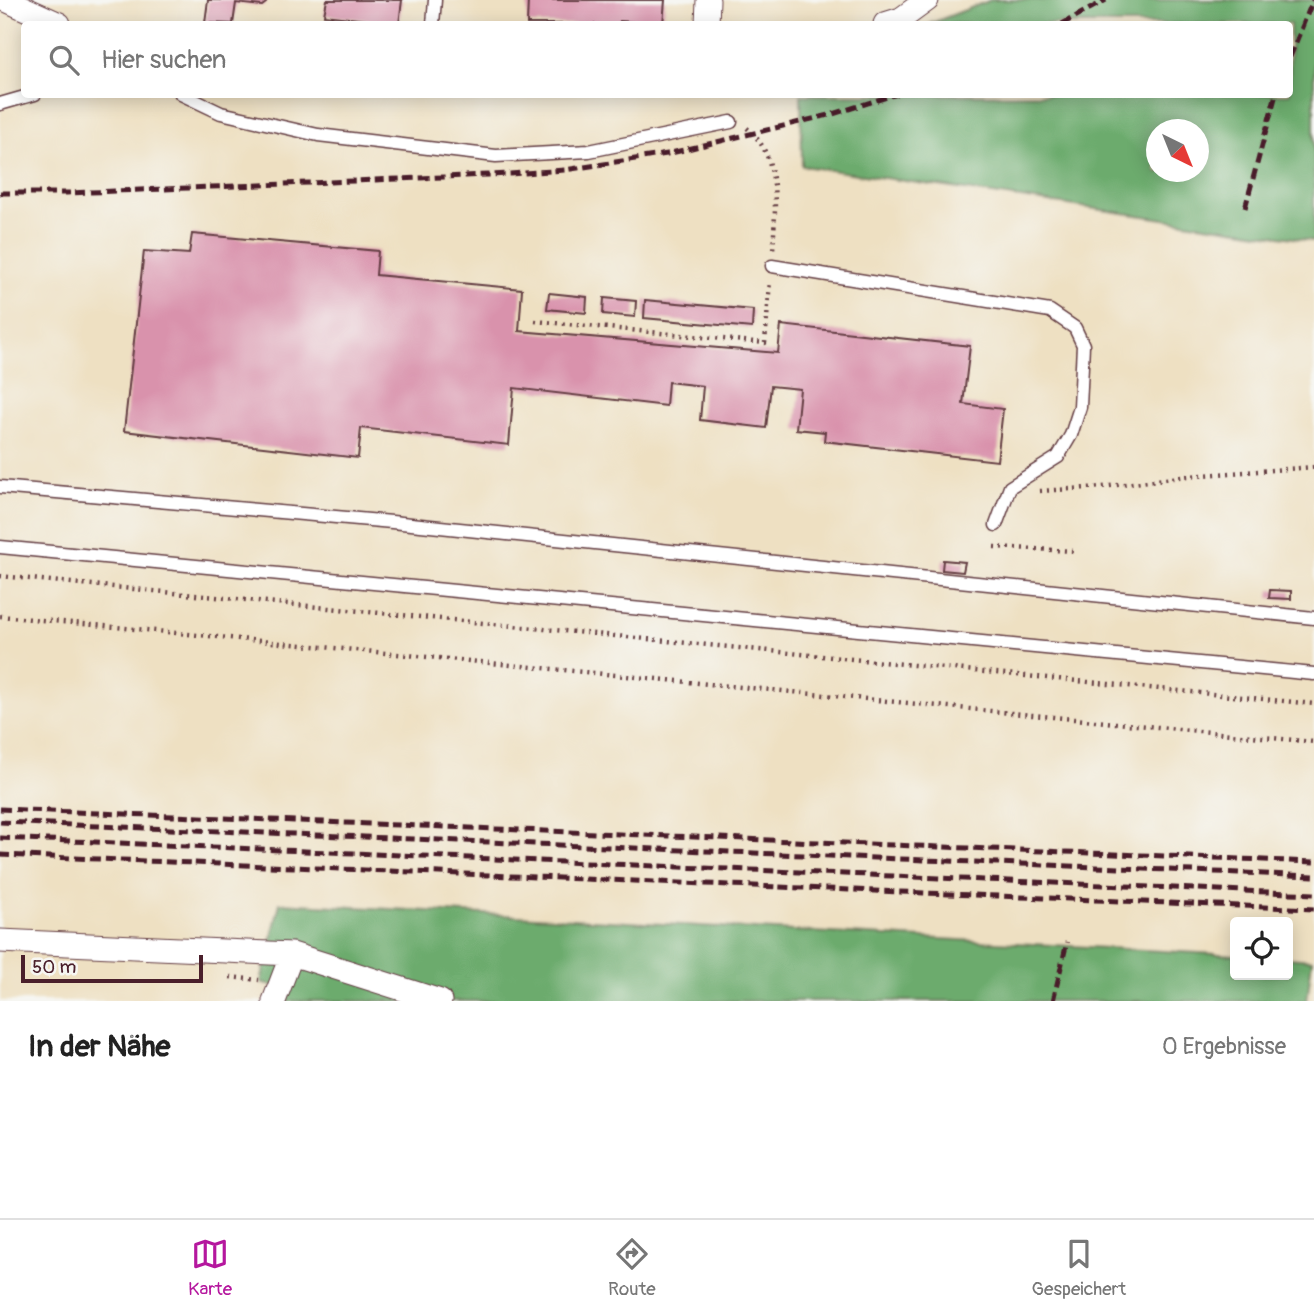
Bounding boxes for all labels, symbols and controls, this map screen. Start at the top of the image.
search box [21,21,1293,98]
icon: search [45,41,83,79]
text: Hier suchen [101,44,226,76]
north arrow [1146,119,1209,182]
map controls [1230,917,1293,980]
button: locate [1230,917,1293,980]
scale bar [21,952,203,984]
text: 50 m [32,955,76,979]
text: In der Nähe [28,1028,170,1065]
text: 0 Ergebnisse [1162,1032,1286,1061]
tab: Karte [188,1235,232,1301]
tab: Route [608,1235,656,1301]
tab: Gespeichert [1032,1235,1126,1301]

